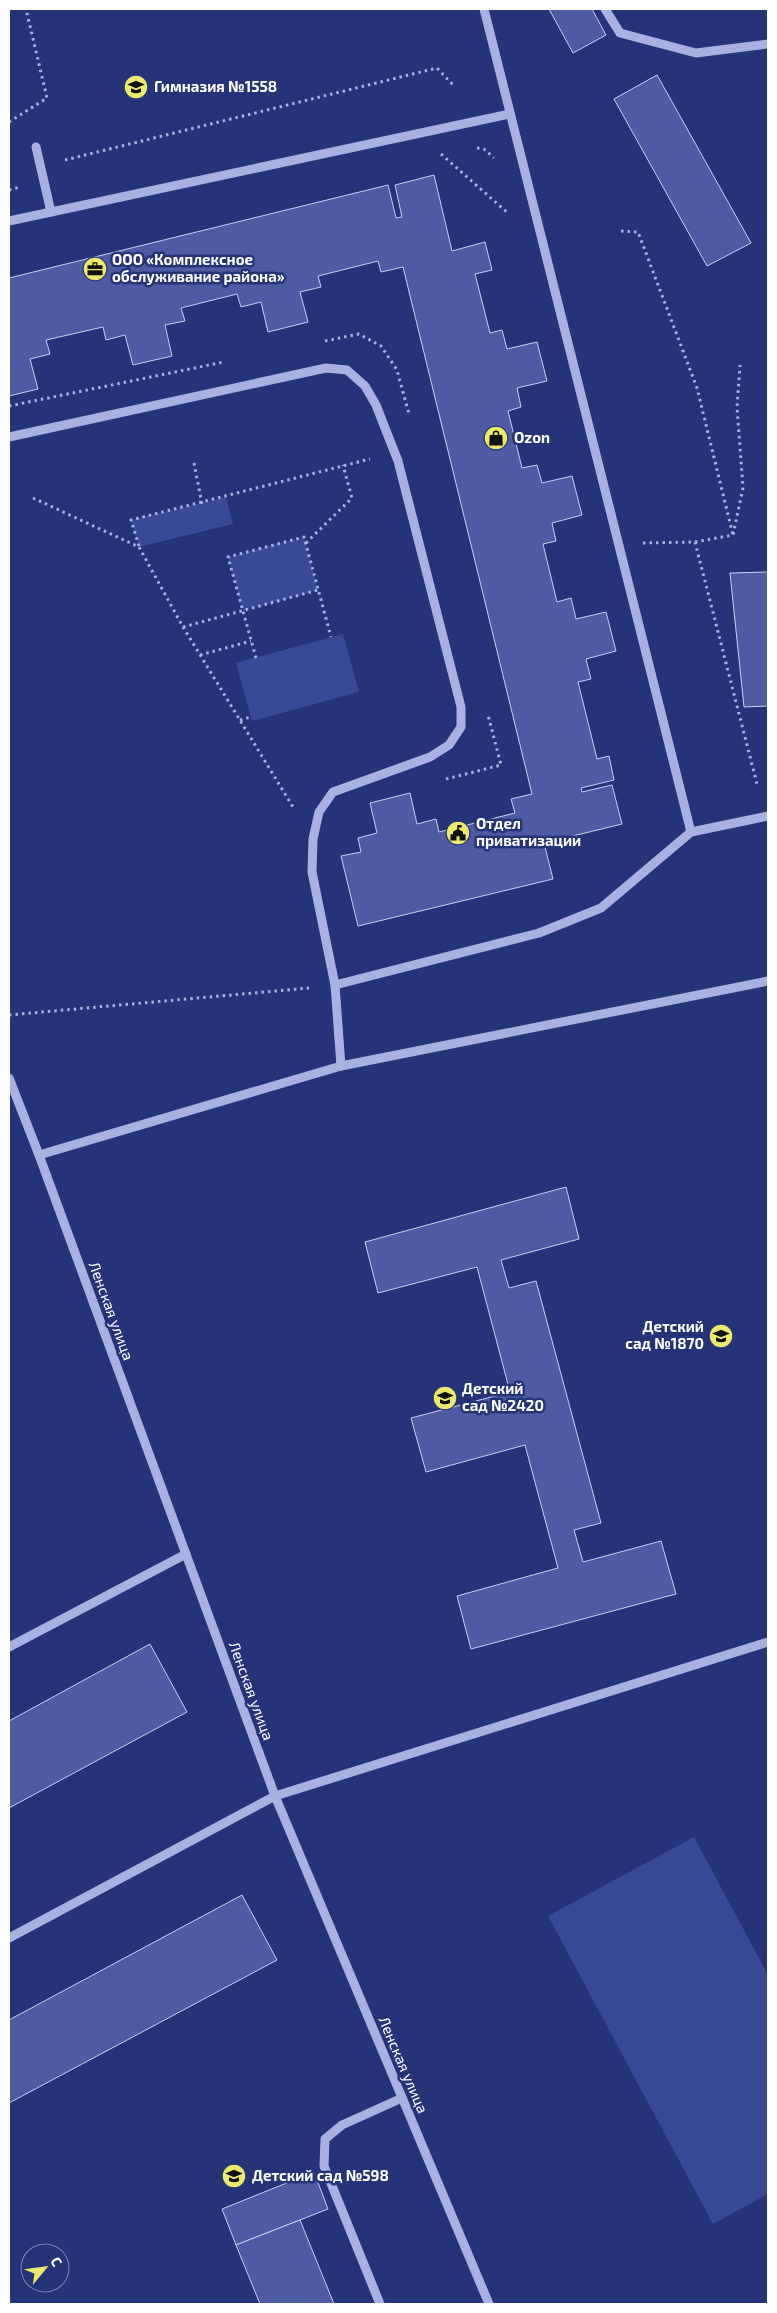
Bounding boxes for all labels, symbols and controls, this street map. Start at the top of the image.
school or university icon: Гимназия №1558 [123,74,149,100]
place label: Гимназия №1558 [154,77,277,95]
place label: ООО «Комплексное обслуживание района» [112,250,285,285]
office icon: ООО «Комплексное обслуживание района» [82,256,108,282]
shop icon: Ozon [483,425,509,451]
place label: Ozon [514,428,550,446]
place label: Отдел приватизации [476,814,581,849]
public building icon: Отдел приватизации [445,820,471,846]
street label: Ленская улица [85,1259,138,1363]
place label: Детский сад №1870 [625,1317,704,1352]
school or university icon: Детский сад №1870 [708,1323,734,1349]
place label: Детский сад №2420 [462,1379,544,1414]
school or university icon: Детский сад №2420 [432,1385,458,1411]
street label: Ленская улица [225,1639,278,1743]
street label: Ленская улица [374,2013,432,2116]
school or university icon: Детский сад №598 [221,2163,247,2189]
place label: Детский сад №598 [252,2166,389,2184]
north arrow [20,2243,70,2293]
text: С [47,2254,66,2269]

